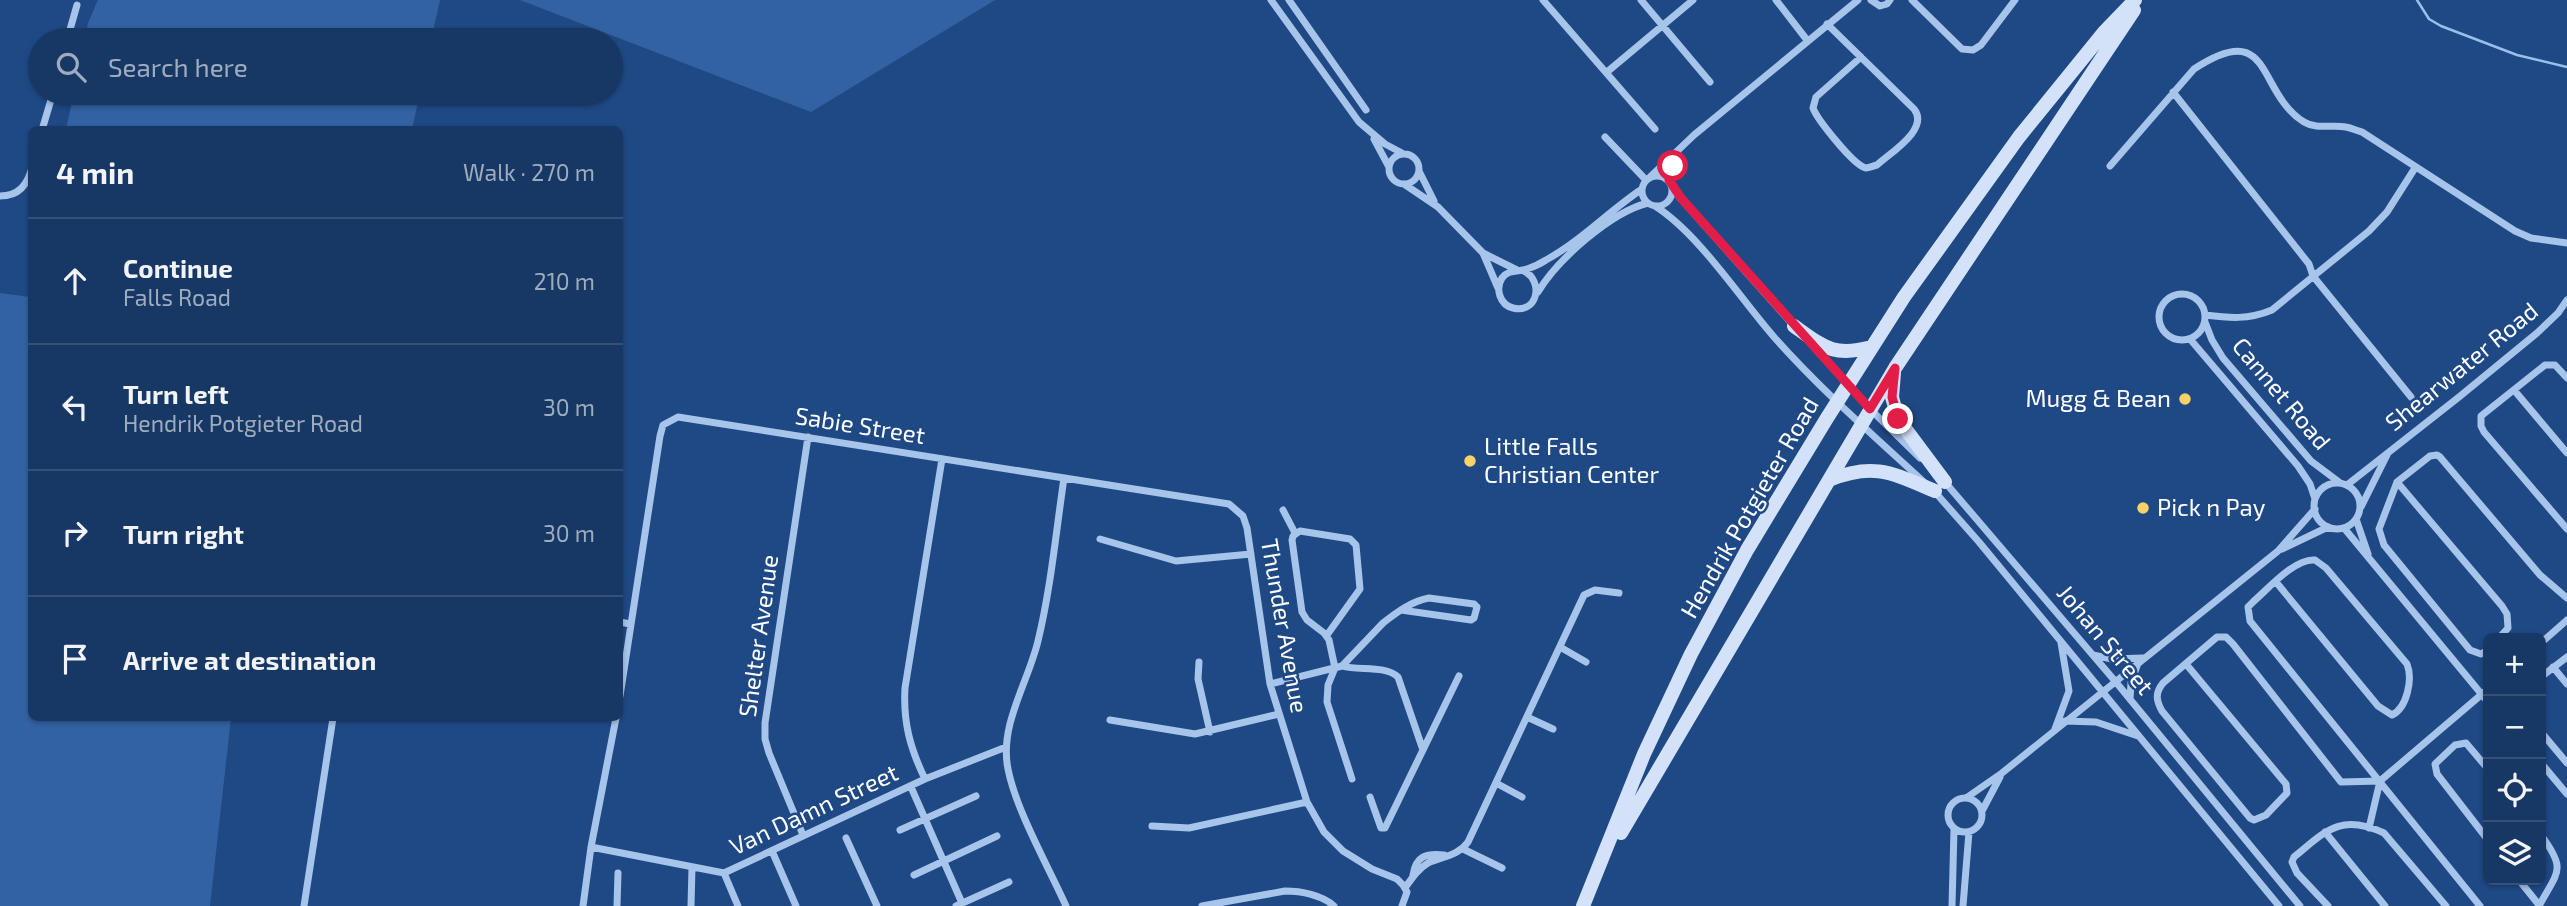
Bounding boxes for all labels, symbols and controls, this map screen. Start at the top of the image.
search box [28,28,623,105]
icon: search [52,48,90,86]
text: Search here [108,51,248,82]
route start [1657,150,1688,181]
text: 4 min [56,154,134,190]
text: Walk · 270 m [463,158,595,186]
text: Continue [123,252,233,283]
icon: ahead [56,262,94,300]
text: 210 m [534,267,595,295]
text: Falls Road [123,283,231,311]
street label: Shearwater Road [2379,295,2543,436]
street label: Cannet Road [2227,331,2337,455]
text: Turn left [123,378,229,409]
place label: Mugg & Bean [2025,383,2171,412]
icon: left [56,388,94,426]
marker: Mugg & Bean [2177,391,2193,407]
street label: Hendrik Potgieter Road [1674,392,1824,623]
text: 30 m [543,393,595,421]
street label: Sabie Street [793,400,927,449]
route end [1882,403,1913,434]
text: Hendrik Potgieter Road [123,409,363,437]
place label: Little Falls Christian Center [1484,431,1660,488]
marker: Little Falls Christian Center [1462,453,1478,469]
place label: Pick n Pay [2157,492,2266,521]
marker: Pick n Pay [2135,500,2151,516]
icon: right [56,514,94,552]
text: Turn right [123,518,244,549]
text: 30 m [543,519,595,547]
street label: Thunder Avenue [1256,536,1315,715]
street label: Shelter Avenue [732,553,783,719]
street label: Johan Street [2052,578,2161,700]
map controls [2483,633,2546,885]
button: + [2483,633,2546,696]
icon: arrive [56,640,94,678]
text: Arrive at destination [123,644,376,675]
button: − [2483,696,2546,759]
street label: Van Damn Street [725,757,902,860]
button: locate [2483,759,2546,822]
button: layers [2483,822,2546,885]

